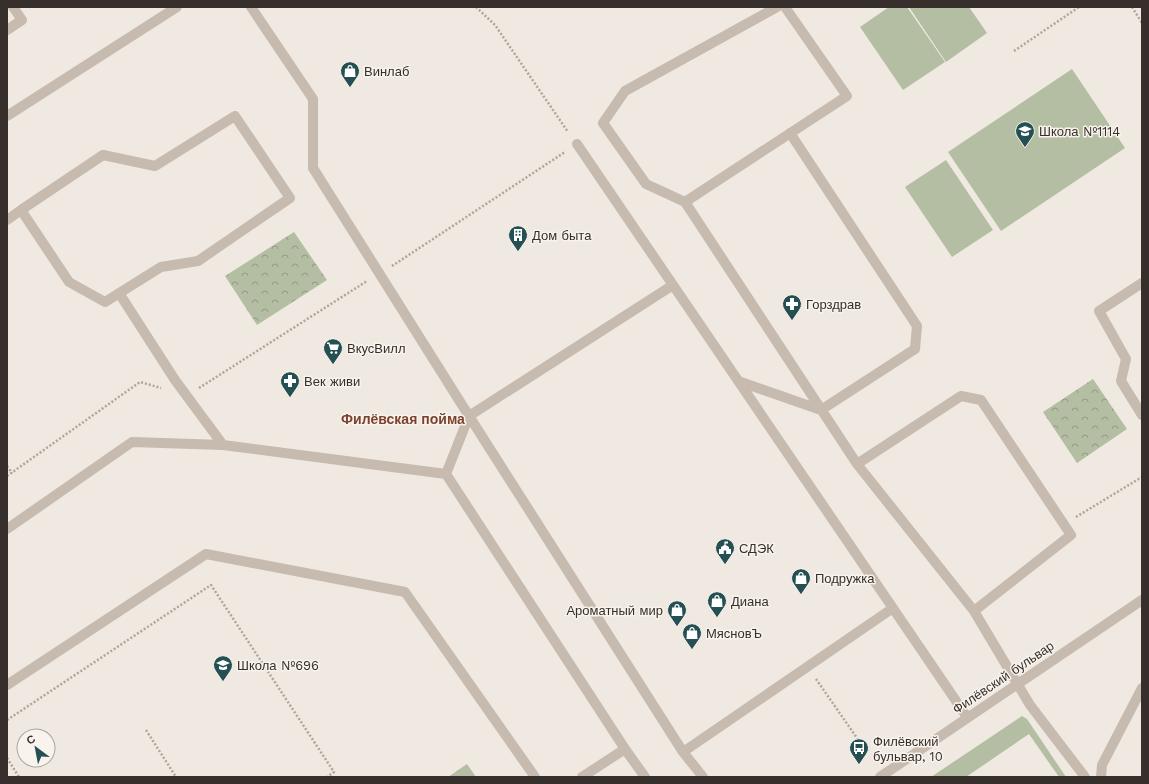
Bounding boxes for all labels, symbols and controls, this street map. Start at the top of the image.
shop icon: Винлаб [339,60,361,88]
place label: Винлаб [364,64,409,79]
school or university icon: Школа №1114 [1014,120,1036,148]
place label: Школа №1114 [1039,124,1120,139]
building icon: Дом быта [507,224,529,252]
place label: Дом быта [532,228,592,243]
pharmacy icon: Горздрав [781,293,803,321]
place label: Горздрав [806,297,861,312]
supermarket icon: ВкусВилл [322,337,344,365]
place label: ВкусВилл [347,341,405,356]
pharmacy icon: Век живи [279,370,301,398]
place label: Век живи [304,374,360,389]
district label: Филёвская пойма [341,411,465,427]
public building icon: СДЭК [714,537,736,565]
place label: СДЭК [739,541,774,556]
shop icon: Подружка [790,567,812,595]
place label: Подружка [815,571,875,586]
shop icon: Диана [706,590,728,618]
place label: Диана [731,594,769,609]
shop icon: Ароматный мир [666,599,688,627]
place label: Ароматный мир [566,603,663,618]
shop icon: МясновЪ [681,622,703,650]
place label: МясновЪ [706,626,762,641]
street label: Филёвский бульвар [950,638,1057,717]
school or university icon: Школа №696 [212,654,234,682]
place label: Школа №696 [237,658,319,673]
north arrow [16,728,56,768]
text: С [24,732,38,748]
place label: Филёвский бульвар, 10 [873,734,943,764]
bus stop icon: Филёвский бульвар, 10 [848,737,870,765]

